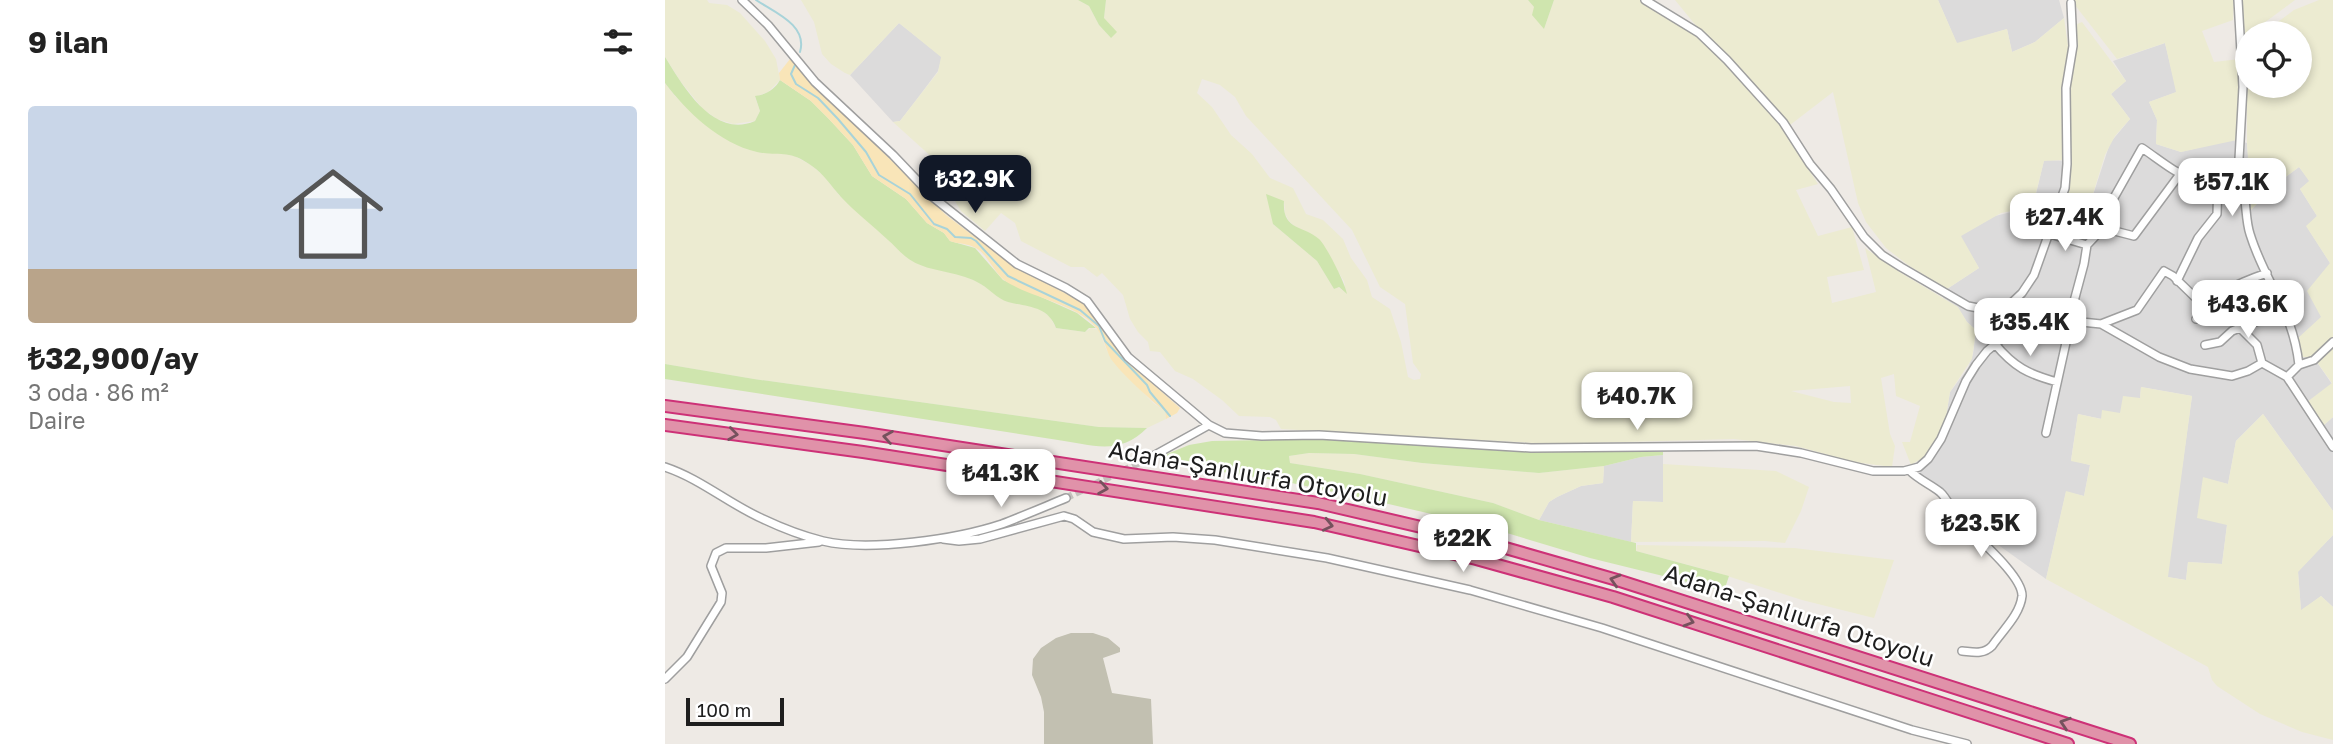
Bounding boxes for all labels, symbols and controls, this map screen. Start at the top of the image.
map controls [2235,21,2312,98]
button: locate [2235,21,2312,98]
icon: filters [599,23,637,61]
text: 9 ilan [28,24,108,60]
icon: home [270,151,396,277]
pin: ₺32.9K [918,156,1032,215]
pin: ₺57.1K [2175,158,2289,218]
text: ₺32.9K [935,164,1015,192]
text: ₺57.1K [2194,167,2270,195]
pin: ₺27.4K [2008,194,2122,253]
text: ₺27.4K [2026,202,2104,230]
pin: ₺43.6K [2191,280,2305,340]
text: ₺43.6K [2208,289,2288,317]
pin: ₺35.4K [1973,298,2087,358]
text: ₺35.4K [1990,307,2070,335]
text: ₺32,900/ay [28,340,199,376]
pin: ₺40.7K [1580,372,1694,432]
text: 3 oda · 86 m² [28,378,169,406]
text: ₺40.7K [1597,381,1677,409]
text: Daire [28,406,85,434]
one-way arrow [727,427,738,442]
one-way arrow [882,429,894,444]
street label: Adana-Şanlıurfa Otoyolu [1107,434,1390,511]
pin: ₺41.3K [944,449,1058,509]
text: ₺41.3K [962,458,1040,486]
one-way arrow [1097,480,1109,495]
pin: ₺23.5K [1924,500,2038,559]
text: ₺23.5K [1941,508,2021,536]
pin: ₺22K [1422,514,1504,574]
one-way arrow [1322,517,1334,531]
text: ₺22K [1434,523,1492,551]
street label: Adana-Şanlıurfa Otoyolu [1661,557,1938,672]
one-way arrow [1609,573,1621,588]
one-way arrow [1683,613,1695,628]
scale bar [686,695,784,727]
text: 100 m [697,698,751,721]
one-way arrow [2060,717,2072,731]

